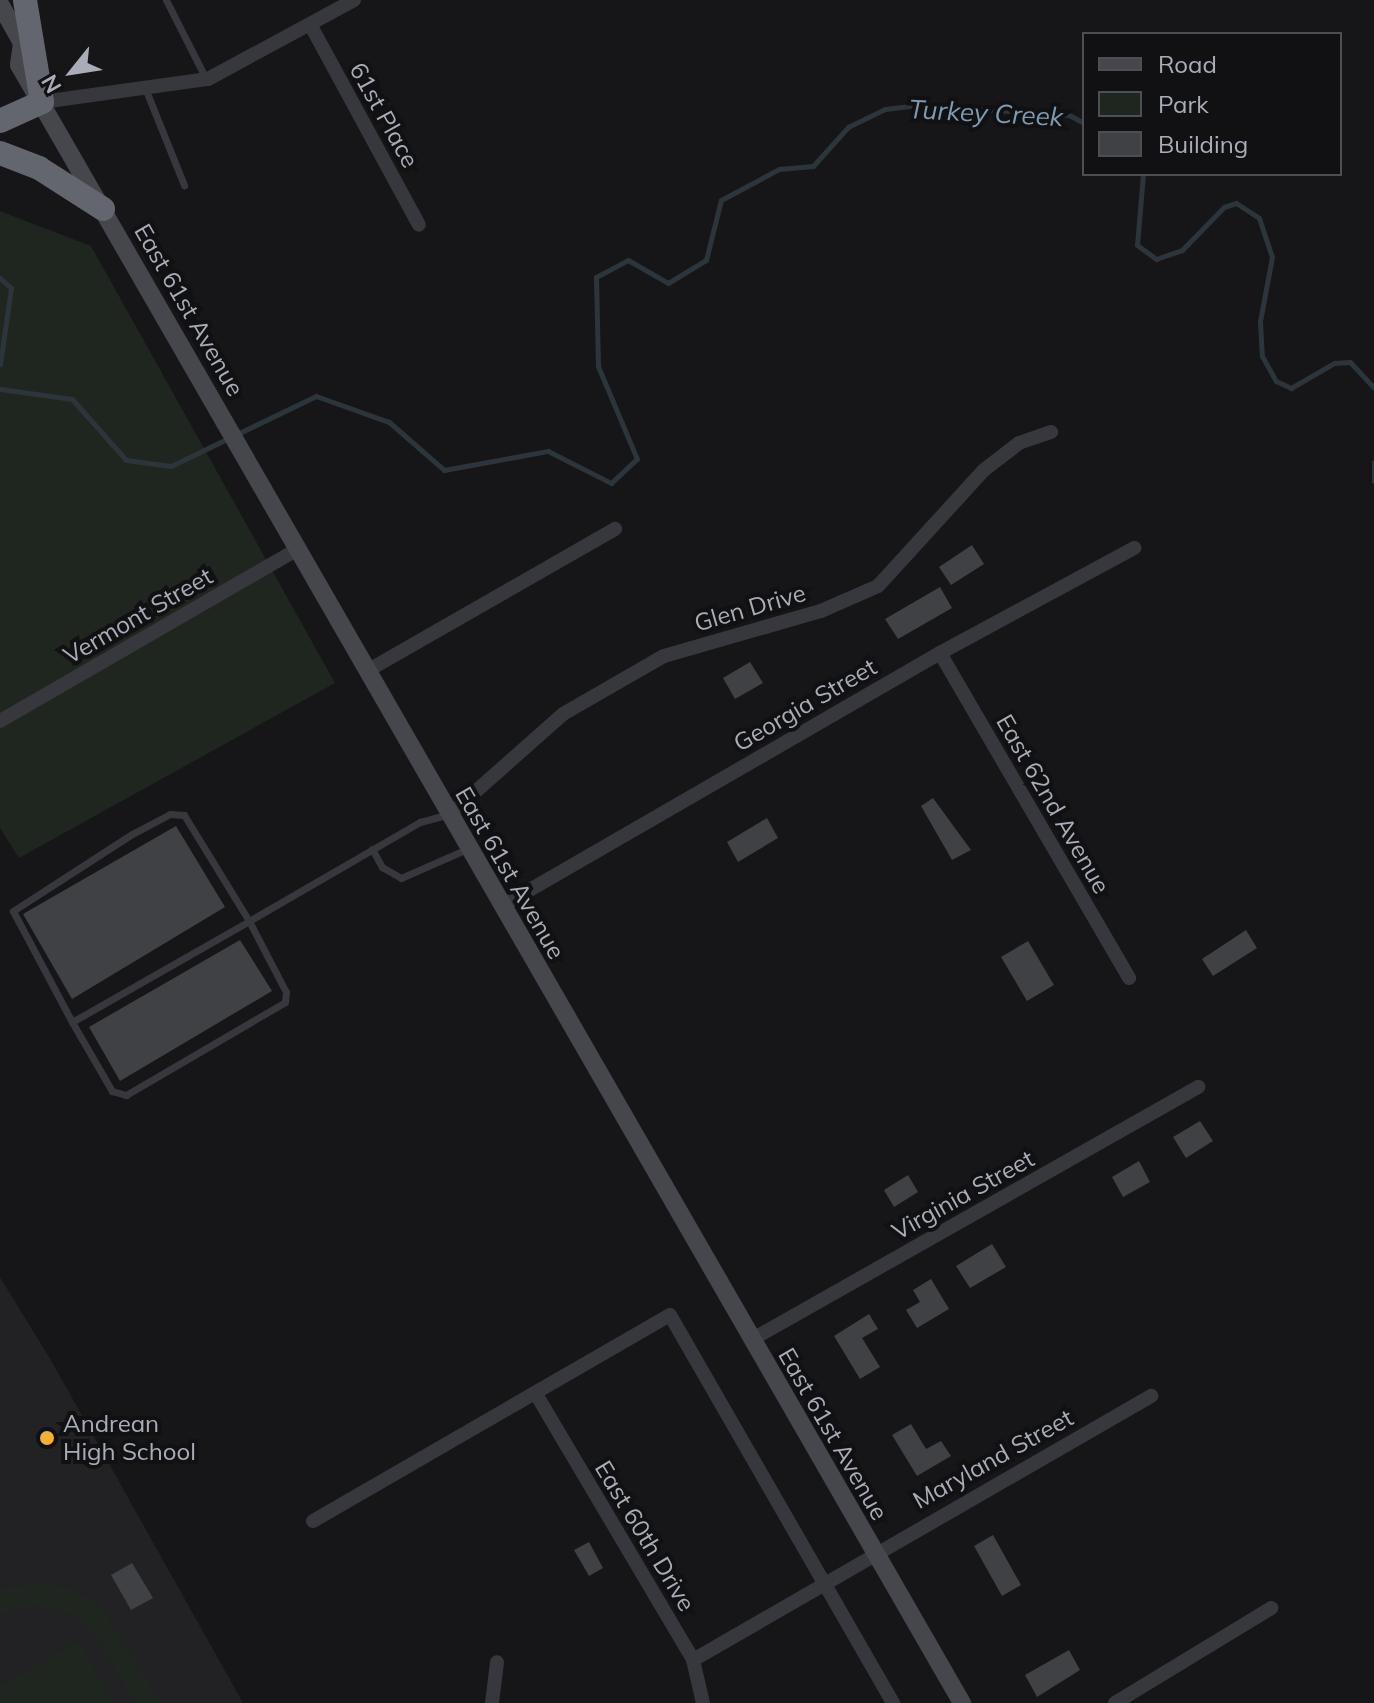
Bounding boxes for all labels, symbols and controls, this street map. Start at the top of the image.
north arrow [32,32,112,112]
legend [1082,32,1342,176]
text: Road [1158,49,1217,79]
street label: 61st Place [343,57,425,173]
text: N [35,70,67,98]
text: Park [1158,89,1209,119]
water label: Turkey Creek [908,93,1064,133]
text: Building [1158,129,1248,159]
street label: East 61st Avenue [128,219,250,401]
street label: Vermont Street [58,562,218,670]
street label: Glen Drive [691,578,809,638]
street label: Georgia Street [728,653,882,757]
street label: East 62nd Avenue [990,709,1116,899]
street label: East 61st Avenue [449,782,571,964]
street label: Virginia Street [887,1144,1039,1246]
street label: East 61st Avenue [772,1343,894,1525]
street label: Maryland Street [908,1403,1078,1515]
place label: Andrean High School [63,1410,196,1466]
marker: Andrean High School [38,1429,56,1447]
street label: East 60th Drive [589,1456,701,1616]

